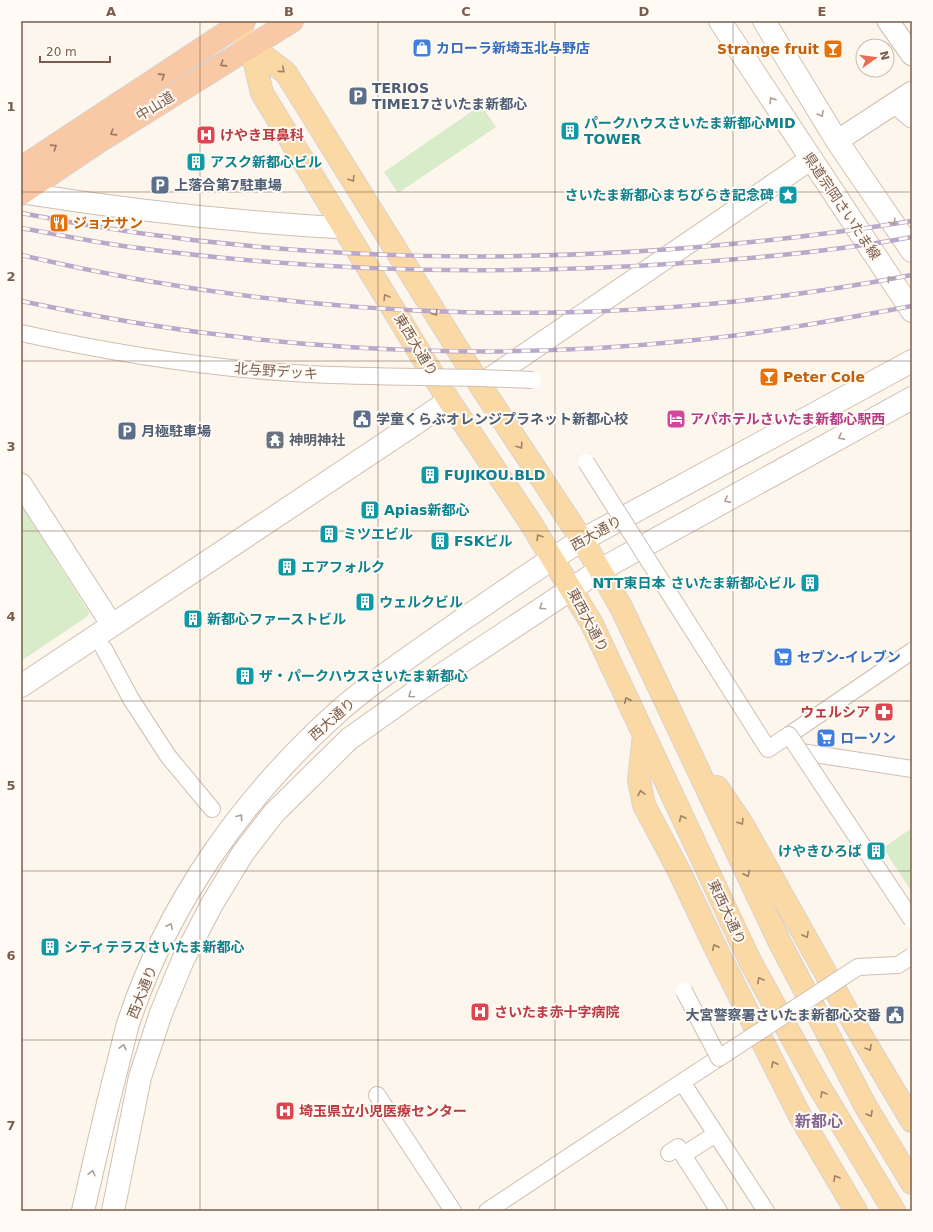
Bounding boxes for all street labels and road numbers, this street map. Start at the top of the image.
street label: 中山道 [133,88,177,124]
street label: 県道宗岡さいたま線 [800,149,884,263]
street label: 東西大通り [391,311,441,379]
street label: 北与野デッキ [234,360,318,382]
street label: 西大通り [568,512,624,554]
street label: 東西大通り [565,585,611,655]
street label: 西大通り [306,695,358,743]
street label: 東西大通り [705,877,749,947]
street label: 西大通り [124,963,160,1021]

